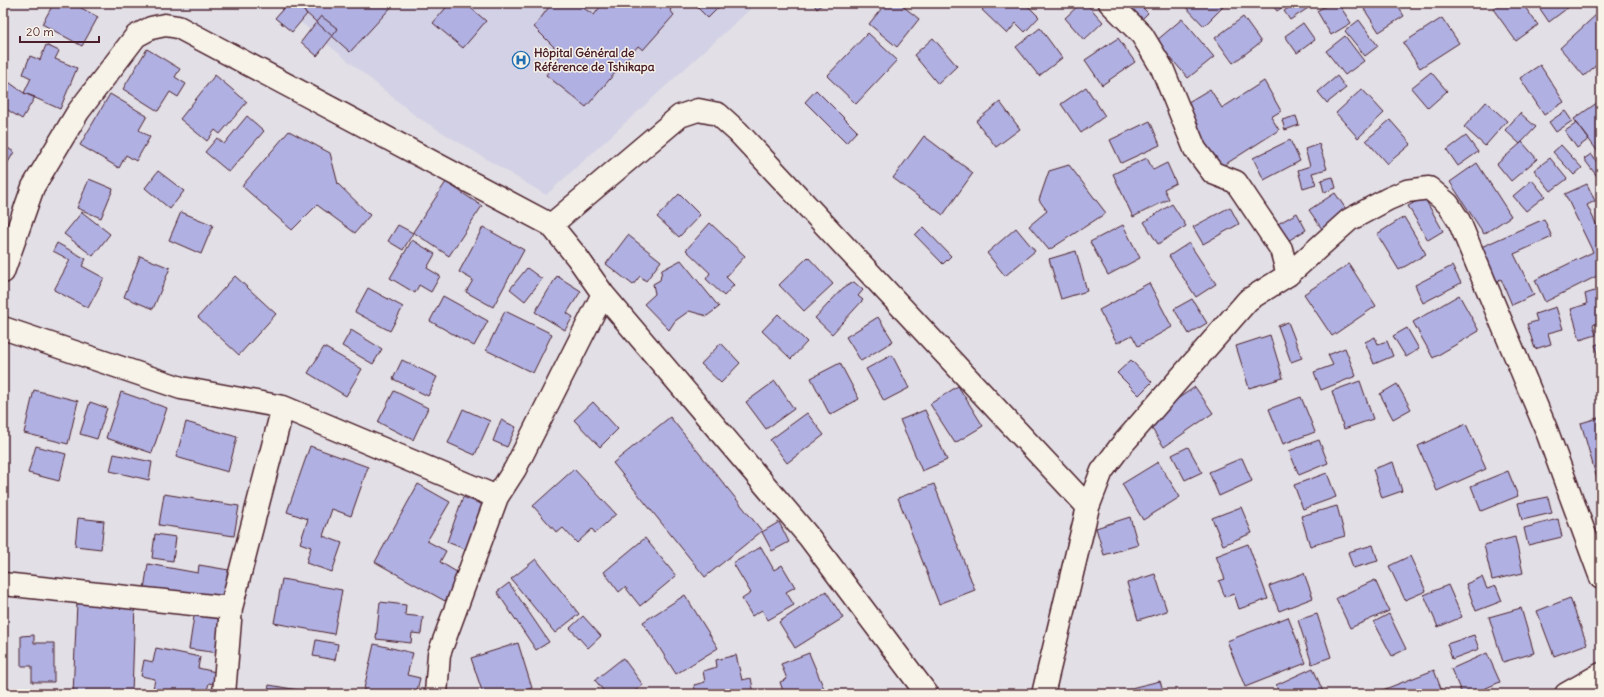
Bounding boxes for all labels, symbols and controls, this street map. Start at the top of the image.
scale bar [20,18,99,44]
text: 20 m [26,24,54,39]
place label: Hôpital Général de Référence de Tshikapa [534,45,655,75]
hospital icon: Hôpital Général de Référence de Tshikapa [511,50,531,70]

